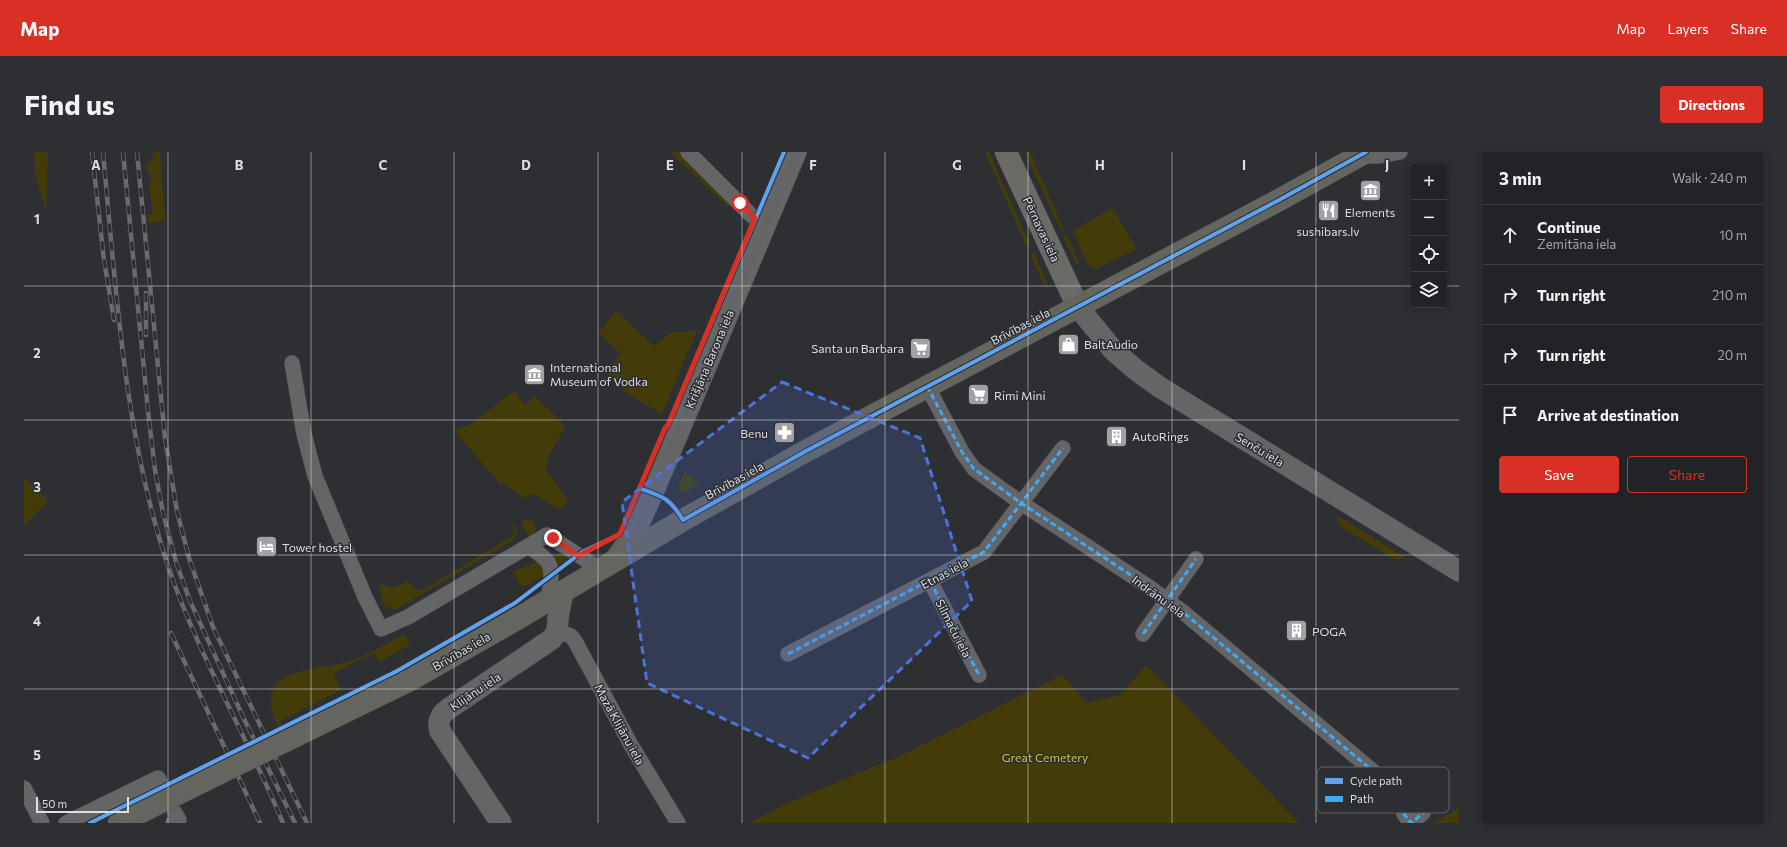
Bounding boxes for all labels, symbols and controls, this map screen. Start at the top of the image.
text: Map [20,17,59,40]
text: Map [1617,20,1645,37]
text: Layers [1667,20,1709,37]
text: Share [1731,20,1767,37]
button: Directions [1660,86,1763,123]
text: Find us [24,87,115,121]
text: A [91,157,101,173]
text: B [235,157,244,173]
text: C [379,157,388,173]
text: D [521,157,531,173]
text: E [666,157,674,173]
text: F [809,157,817,173]
text: G [952,157,962,173]
text: H [1095,157,1105,173]
text: I [1242,157,1246,173]
text: J [1385,157,1389,173]
map controls [1411,164,1447,308]
button: + [1411,164,1447,200]
text: 3 min [1499,168,1542,189]
text: Walk · 240 m [1672,170,1747,186]
museum icon: Elements [1357,178,1383,204]
route start [731,194,749,212]
street label: Pērnavas iela [1021,194,1063,264]
restaurant icon: sushibars.lv [1315,197,1341,223]
button: − [1411,200,1447,236]
place label: Elements [1345,205,1395,219]
text: 1 [34,211,40,227]
text: Continue [1537,218,1601,236]
place label: sushibars.lv [1297,224,1359,238]
icon: ahead [1499,224,1521,246]
text: 10 m [1719,227,1747,243]
button: locate [1411,236,1447,272]
text: Zemitāna iela [1537,236,1616,252]
button: layers [1411,272,1447,308]
icon: right [1499,284,1521,306]
text: Turn right [1537,286,1606,304]
text: 210 m [1712,287,1747,303]
street label: Brīvības iela [988,305,1052,347]
street label: Krišjāņa Barona iela [682,307,738,411]
shop icon: BaltAudio [1055,331,1081,357]
supermarket icon: Santa un Barbara [907,335,933,361]
place label: BaltAudio [1084,337,1138,351]
place label: Santa un Barbara [811,341,904,355]
icon: right [1499,344,1521,366]
text: 2 [33,345,41,361]
text: Turn right [1537,346,1606,364]
text: 20 m [1718,347,1747,363]
place label: International Museum of Vodka [550,360,648,388]
museum icon: International Museum of Vodka [522,361,548,387]
supermarket icon: Rimi Mini [965,382,991,408]
place label: Rimi Mini [994,388,1046,402]
icon: arrive [1499,404,1521,426]
text: Arrive at destination [1537,406,1679,424]
pharmacy icon: Benu [771,420,797,446]
building icon: AutoRings [1103,423,1129,449]
place label: Benu [740,426,768,440]
place label: AutoRings [1132,429,1189,443]
street label: Senču iela [1233,429,1287,469]
button: Save [1499,456,1619,493]
button: Share [1627,456,1747,493]
street label: Brīvības iela [702,458,766,502]
text: 3 [33,479,41,495]
route end [544,529,562,547]
hotel icon: Tower hostel [253,534,279,560]
place label: Tower hostel [282,540,352,554]
street label: Etnas iela [918,555,970,591]
street label: Indrānu iela [1130,572,1188,620]
street label: Silmaču iela [933,596,975,660]
text: 4 [33,613,41,629]
building icon: POGA [1283,618,1309,644]
place label: POGA [1312,624,1346,638]
street label: Brīvības iela [429,629,493,673]
street label: Klijānu iela [447,669,503,713]
street label: Mazā Klijānu iela [592,681,648,767]
text: 5 [33,747,41,763]
park label: Great Cemetery [1002,750,1088,764]
legend [1317,767,1449,813]
text: Cycle path [1350,774,1402,787]
text: Path [1350,792,1373,805]
scale bar [36,795,129,814]
text: 50 m [42,797,67,810]

